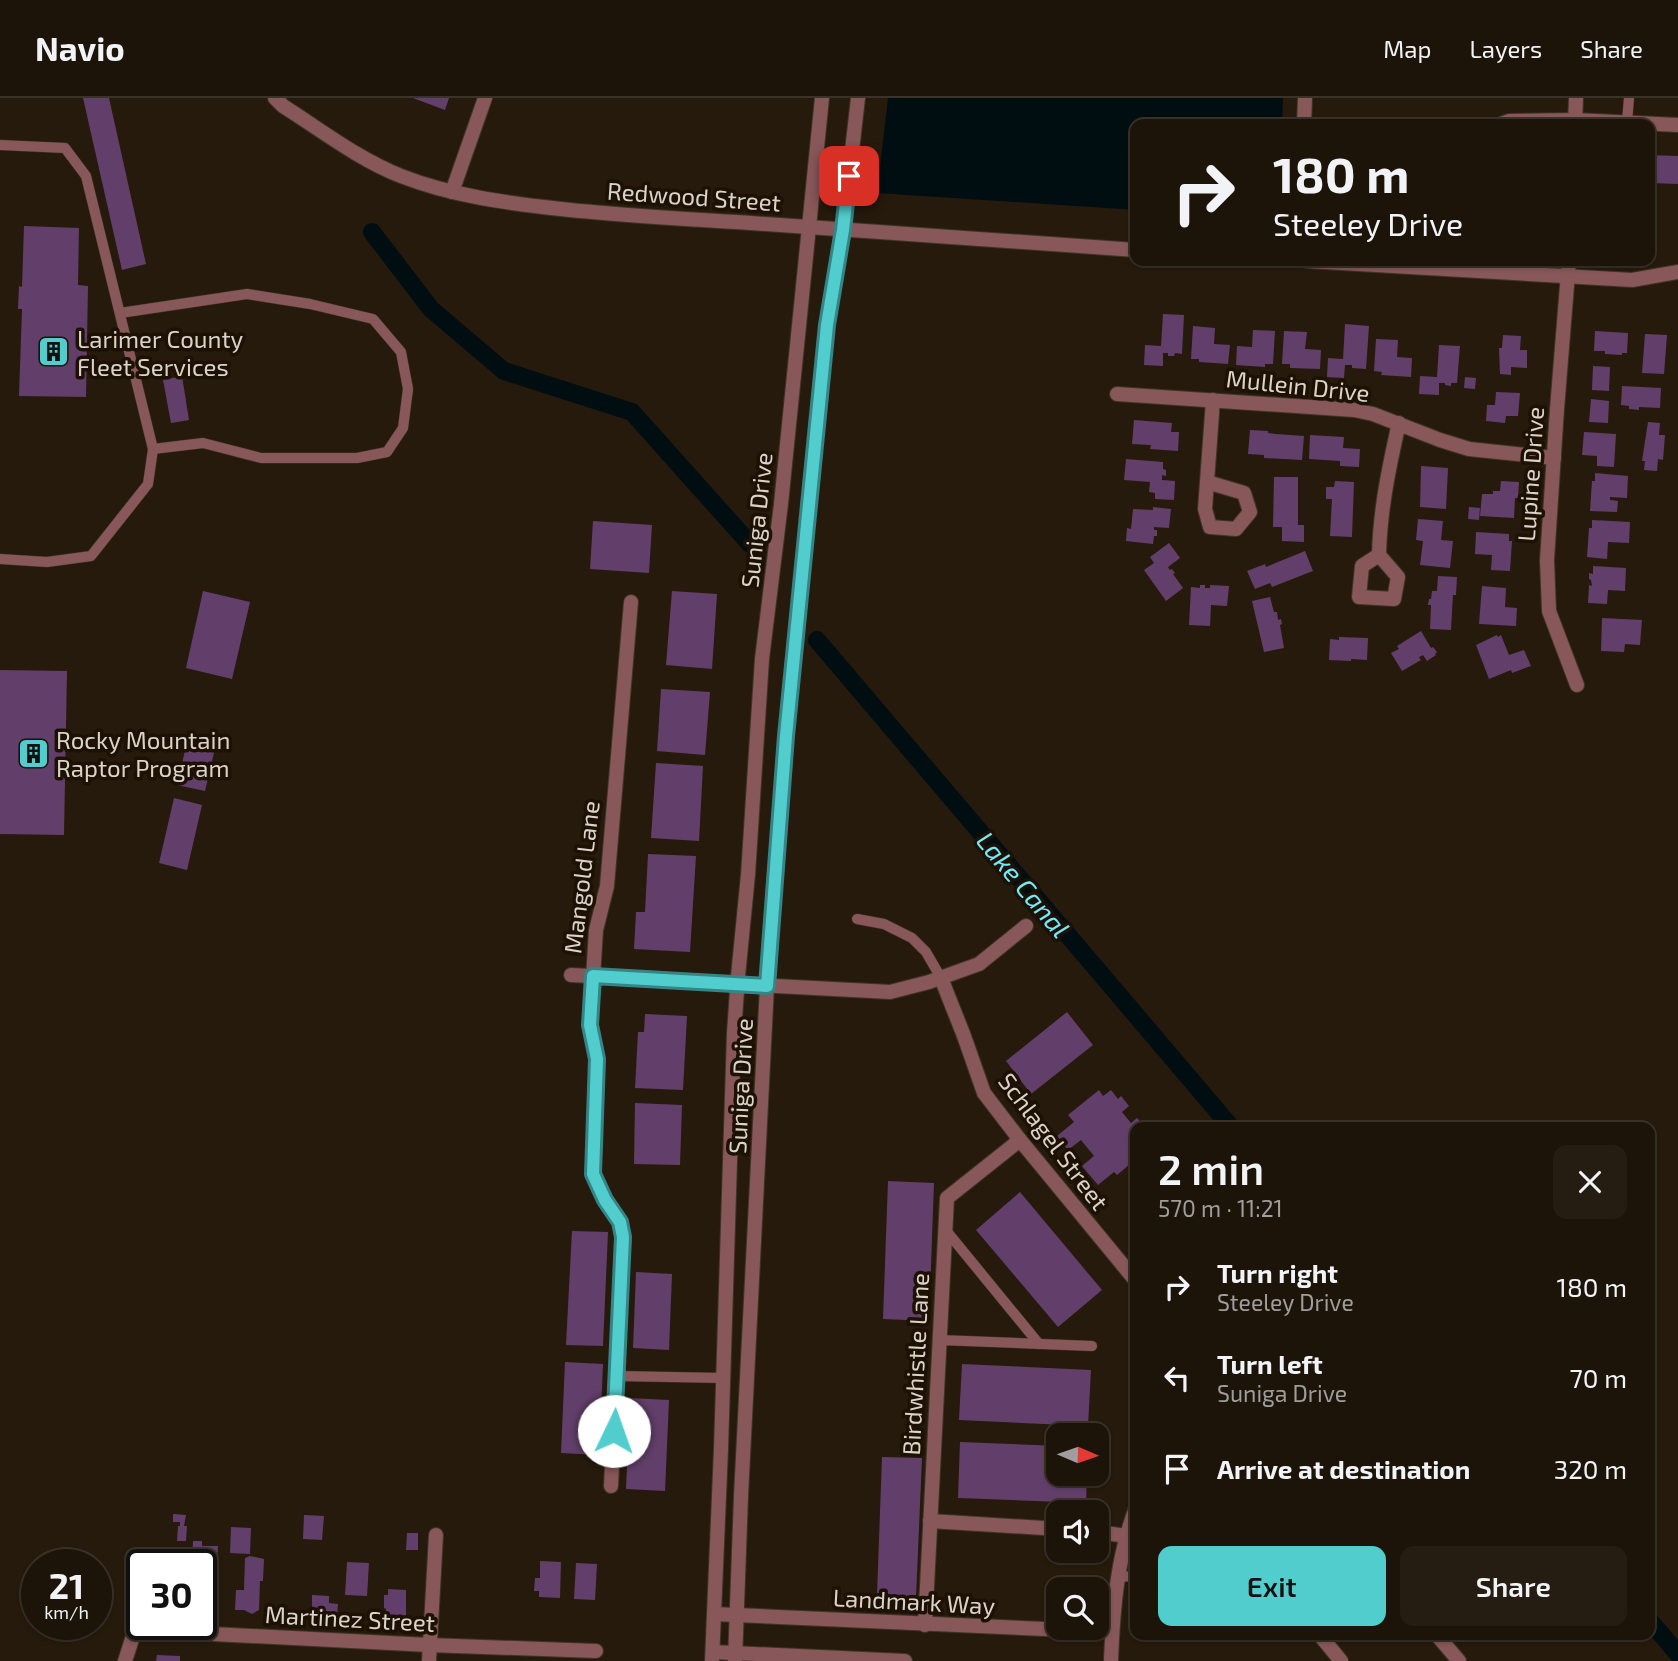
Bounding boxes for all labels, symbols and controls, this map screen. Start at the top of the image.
text: Navio [35,28,125,68]
text: Map [1383,34,1431,63]
text: Layers [1469,34,1542,63]
text: Share [1580,34,1643,63]
text: 180 m [1273,144,1409,203]
pin [819,146,879,206]
icon: right [1158,147,1249,238]
icon: arrive [830,157,868,195]
street label: Redwood Street [606,175,782,217]
text: Steeley Drive [1273,204,1463,242]
place label: Larimer County Fleet Services [77,324,244,381]
building icon: Larimer County Fleet Services [37,335,71,369]
street label: Mullein Drive [1225,363,1371,407]
street label: Lupine Drive [1511,406,1549,542]
street label: Suniga Drive [734,451,778,589]
place label: Rocky Mountain Raptor Program [56,725,230,782]
building icon: Rocky Mountain Raptor Program [16,736,50,770]
street label: Mangold Lane [557,799,605,955]
water label: Lake Canal [971,825,1077,943]
street label: Suniga Drive [722,1017,758,1155]
street label: Schlagel Street [993,1067,1115,1215]
text: 2 min [1158,1143,1264,1193]
button: close [1553,1145,1627,1219]
text: 570 m · 11:21 [1158,1194,1283,1222]
text: Turn right [1217,1257,1338,1288]
icon: right [1158,1268,1196,1306]
text: 180 m [1557,1271,1627,1302]
street label: Birdwhistle Lane [896,1272,934,1456]
text: Steeley Drive [1217,1288,1354,1316]
text: Turn left [1217,1348,1323,1379]
icon: left [1158,1359,1196,1397]
text: 70 m [1569,1362,1627,1393]
text: Suniga Drive [1217,1379,1347,1407]
position arrow [577,1394,651,1468]
north arrow [1046,1423,1110,1486]
map controls [1046,1423,1109,1640]
icon: arrive [1158,1450,1196,1488]
text: Arrive at destination [1217,1453,1470,1484]
text: 320 m [1554,1453,1627,1484]
button: sound [1046,1500,1109,1563]
button: Exit [1158,1546,1386,1626]
button: Share [1400,1546,1627,1626]
speed limit sign: 30 [126,1549,217,1640]
text: 21 [49,1564,84,1606]
button: search [1046,1577,1109,1640]
street label: Landmark Way [832,1582,996,1620]
street label: Martinez Street [264,1599,436,1637]
text: km/h [44,1601,89,1623]

